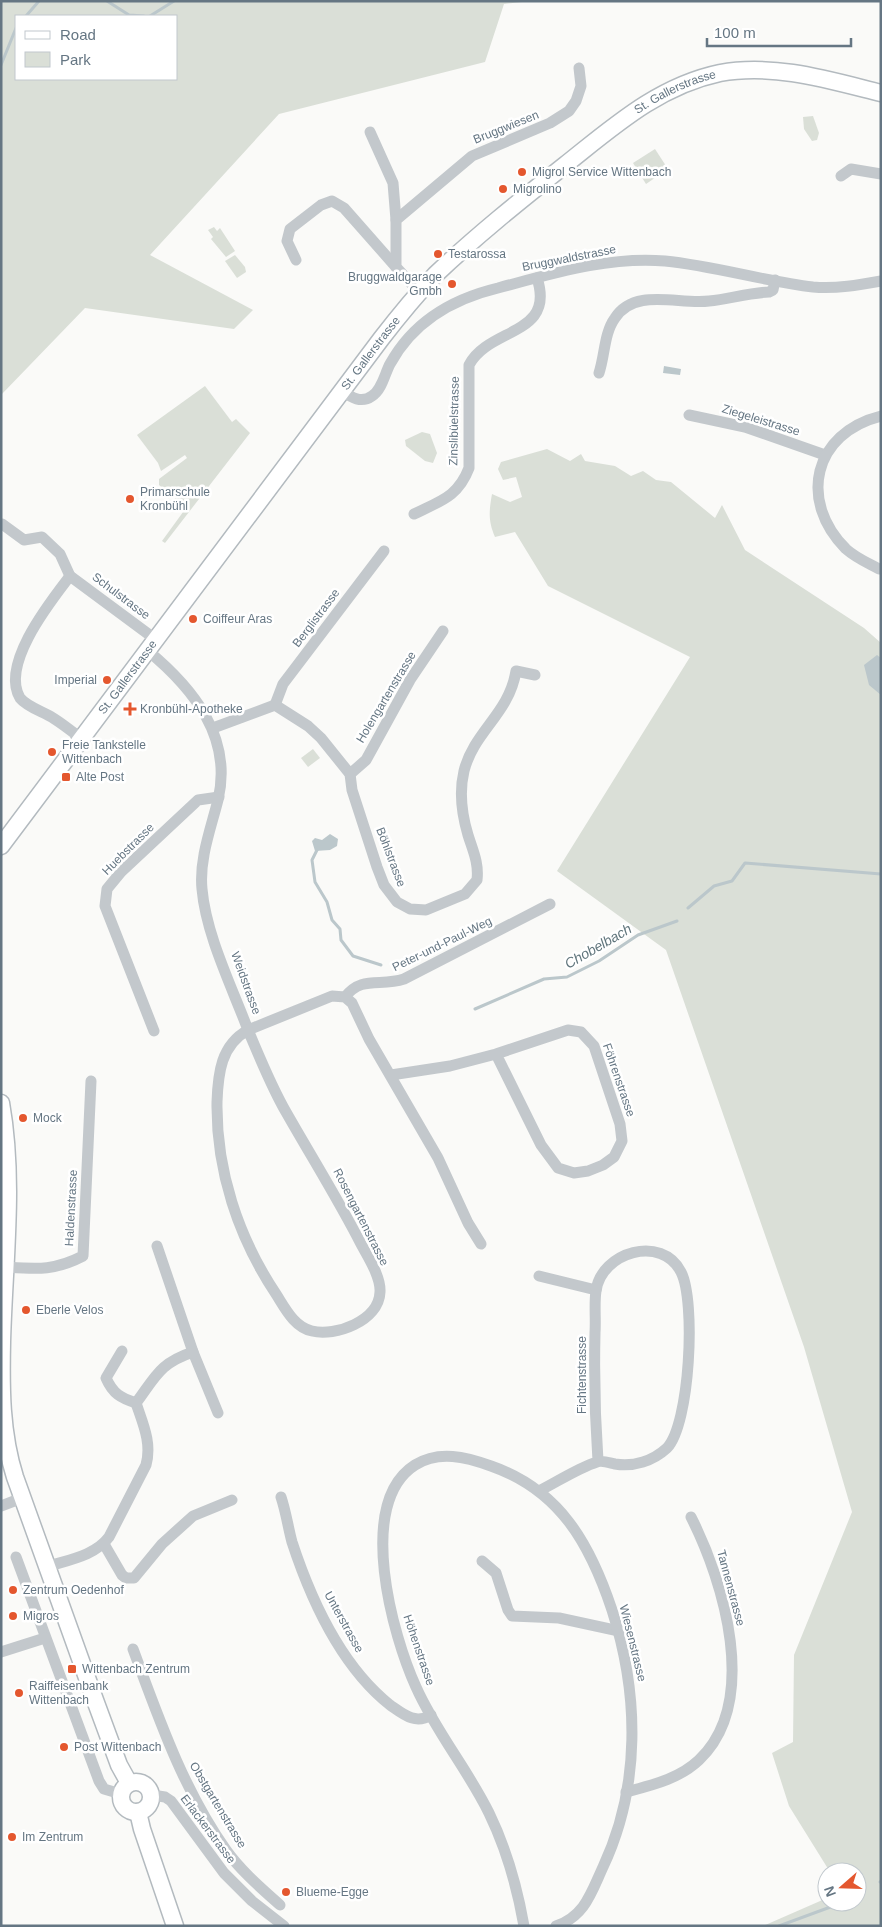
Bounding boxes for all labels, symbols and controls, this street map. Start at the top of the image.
legend [15,15,178,80]
scale bar [707,15,851,47]
text: 100 m [714,24,756,41]
text: Road [60,26,96,43]
text: Park [60,51,91,68]
street label: St. Gallerstrasse [632,67,718,117]
street label: Bruggwiesen [471,108,541,146]
place label: Migrol Service Wittenbach [532,165,671,179]
marker: Migrol Service Wittenbach [516,166,528,178]
place label: Migrolino [513,182,562,196]
marker: Migrolino [497,183,509,195]
street label: Bruggwaldstrasse [521,242,617,274]
place label: Testarossa [448,247,506,261]
marker: Testarossa [432,248,444,260]
place label: Bruggwaldgarage Gmbh [348,270,442,298]
marker: Bruggwaldgarage Gmbh [446,278,458,290]
street label: St. Gallerstrasse [338,313,403,393]
street label: Zinslibüelstrasse [446,376,462,466]
street label: Ziegeleistrasse [720,402,802,439]
place label: Primarschule Kronbühl [140,485,210,513]
marker: Primarschule Kronbühl [124,493,136,505]
street label: Schulstrasse [89,570,153,622]
street label: Berglistrasse [290,586,343,650]
place label: Coiffeur Aras [203,612,272,626]
marker: Coiffeur Aras [187,613,199,625]
street label: St. Gallerstrasse [95,637,160,717]
street label: Holengartenstrasse [353,649,419,745]
place label: Imperial [54,673,97,687]
marker: Imperial [101,674,113,686]
place label: Kronbühl-Apotheke [140,702,243,716]
marker: Kronbühl-Apotheke [124,703,136,715]
place label: Freie Tankstelle Wittenbach [62,738,146,766]
marker: Freie Tankstelle Wittenbach [46,746,58,758]
place label: Alte Post [76,770,125,784]
marker: Alte Post [60,771,72,783]
street label: Huebstrasse [99,820,157,878]
street label: Böhlstrasse [373,825,409,889]
street label: Peter-und-Paul-Weg [390,914,494,974]
water label: Chobelbach [562,920,635,972]
street label: Weidstrasse [228,950,264,1017]
street label: Föhrenstrasse [600,1041,638,1119]
place label: Mock [33,1111,63,1125]
marker: Mock [17,1112,29,1124]
street label: Rosengartenstrasse [330,1166,392,1268]
street label: Haldenstrasse [62,1169,80,1247]
place label: Eberle Velos [36,1303,103,1317]
marker: Eberle Velos [20,1304,32,1316]
street label: Fichtenstrasse [575,1336,589,1414]
street label: Tannenstrasse [714,1548,748,1628]
place label: Zentrum Oedenhof [23,1583,124,1597]
marker: Zentrum Oedenhof [7,1584,19,1596]
street label: Unterstrasse [321,1589,367,1655]
street label: Wiesenstrasse [617,1603,649,1683]
place label: Migros [23,1609,59,1623]
marker: Migros [7,1610,19,1622]
street label: Höhenstrasse [400,1613,438,1688]
place label: Wittenbach Zentrum [82,1662,190,1676]
marker: Wittenbach Zentrum [66,1663,78,1675]
place label: Raiffeisenbank Wittenbach [29,1679,109,1707]
marker: Raiffeisenbank Wittenbach [13,1687,25,1699]
place label: Post Wittenbach [74,1740,161,1754]
marker: Post Wittenbach [58,1741,70,1753]
street label: Obstgartenstrasse [187,1759,249,1851]
street label: Erlackerstrasse [178,1792,239,1866]
place label: Im Zentrum [22,1830,83,1844]
marker: Im Zentrum [6,1831,18,1843]
north arrow [817,1862,867,1912]
text: N [821,1884,839,1899]
place label: Blueme-Egge [296,1885,369,1899]
marker: Blueme-Egge [280,1886,292,1898]

